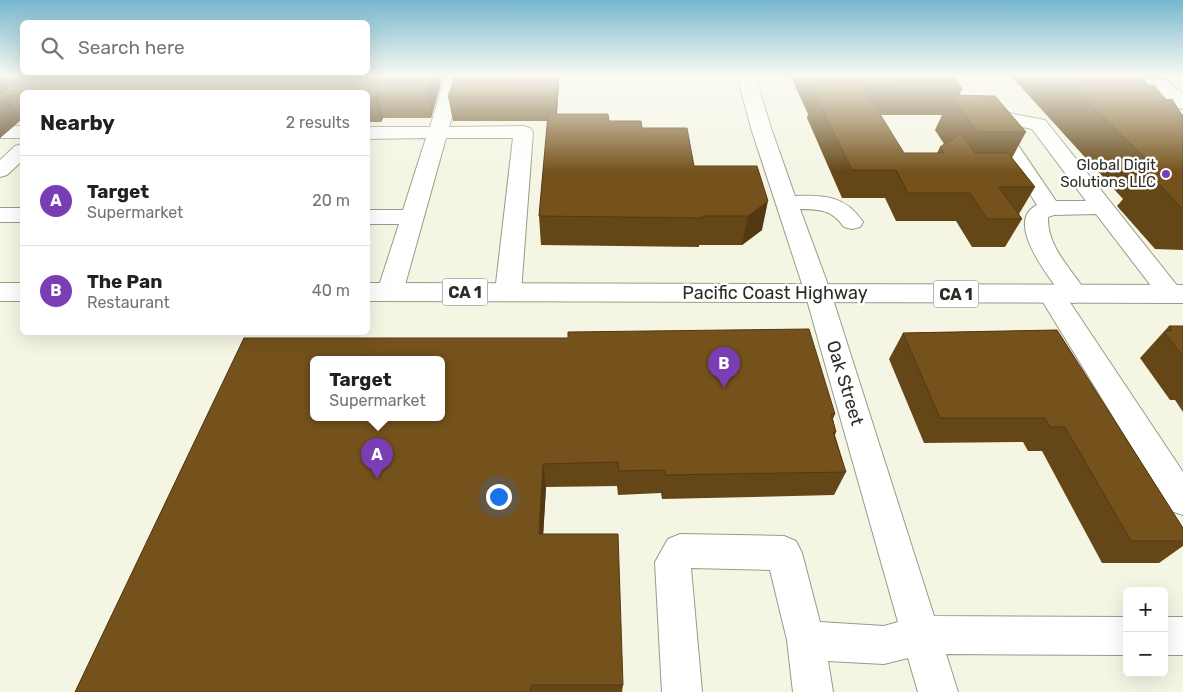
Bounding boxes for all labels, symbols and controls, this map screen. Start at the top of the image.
search box [20,20,370,75]
icon: search [38,34,66,62]
text: Search here [78,36,185,59]
text: Nearby [40,110,115,135]
text: 2 results [286,113,350,132]
place label: Global Digit Solutions LLC [1060,156,1156,191]
marker: Global Digit Solutions LLC [1160,168,1172,180]
text: Target [87,180,149,203]
text: A [50,191,62,210]
text: 20 m [312,191,350,210]
text: Supermarket [87,203,183,222]
text: The Pan [87,270,162,293]
road number: CA 1 [442,278,488,306]
road number: CA 1 [934,280,978,308]
text: B [50,281,62,300]
text: 40 m [312,281,350,300]
street label: Pacific Coast Highway [682,282,868,304]
text: Restaurant [87,293,170,312]
street label: Oak Street [822,338,868,428]
pin: B [708,347,740,388]
popup [310,356,445,421]
text: Target [329,368,392,391]
text: Supermarket [329,391,426,410]
pin: A [361,438,393,479]
your location [486,484,512,510]
map controls [1123,587,1168,677]
button: + [1123,587,1168,632]
button: − [1123,632,1168,677]

